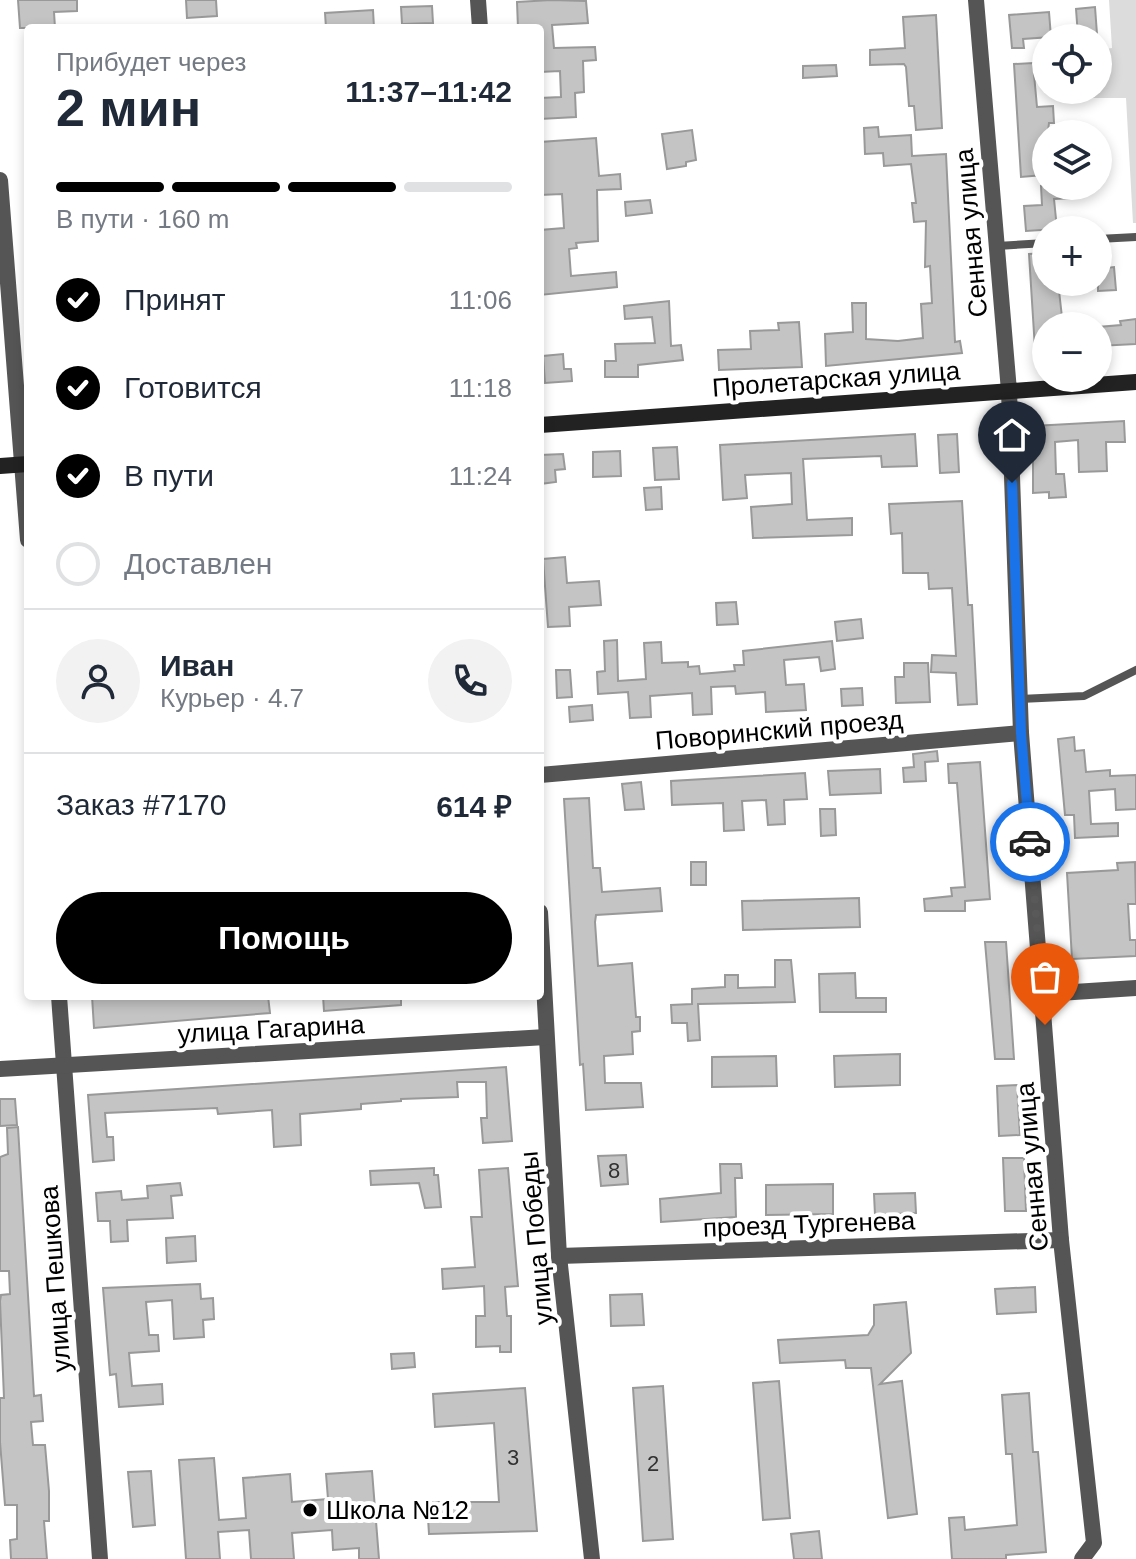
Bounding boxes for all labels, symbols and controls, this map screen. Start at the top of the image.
map controls [1032,24,1112,392]
button: locate [1032,24,1112,104]
text: Прибудет через [56,47,246,77]
text: 11:37–11:42 [345,75,512,108]
text: 2 мин [56,79,201,137]
button: layers [1032,120,1112,200]
street label: Сенная улица [949,147,993,319]
text: В пути · 160 m [56,204,229,234]
button: + [1032,216,1112,296]
icon: check [56,278,100,322]
text: Принят [124,283,226,316]
text: 11:06 [449,285,512,315]
button: − [1032,312,1112,392]
street label: Пролетарская улица [711,355,962,403]
icon: check [56,366,100,410]
text: Готовится [124,371,262,404]
text: 11:18 [449,373,512,403]
pin [978,401,1046,483]
icon: home [990,413,1034,457]
icon: check [56,454,100,498]
text: В пути [124,459,214,492]
text: 11:24 [449,461,512,491]
text: Доставлен [124,547,272,580]
button: person [56,639,140,723]
button: phone [428,639,512,723]
text: Иван [160,649,234,682]
text: Курьер · 4.7 [160,683,304,713]
street label: Поворинский проезд [654,704,904,756]
text: Заказ #7170 [56,788,226,821]
text: 614 ₽ [436,790,512,823]
courier [990,802,1070,882]
icon: car [1008,820,1052,864]
button: Помощь [56,892,512,984]
pin [1011,943,1079,1025]
icon: bag [1023,955,1067,999]
street label: улица Гагарина [177,1009,366,1049]
street label: Сенная улица [1010,1081,1054,1253]
street label: улица Победы [513,1150,559,1326]
house number: 8 [608,1158,620,1183]
street label: улица Пешкова [33,1184,76,1373]
street label: проезд Тургенева [702,1205,916,1243]
house number: 3 [507,1445,519,1470]
house number: 2 [647,1451,659,1476]
place label: Школа №12 [326,1495,469,1525]
marker: Школа №12 [301,1501,319,1519]

